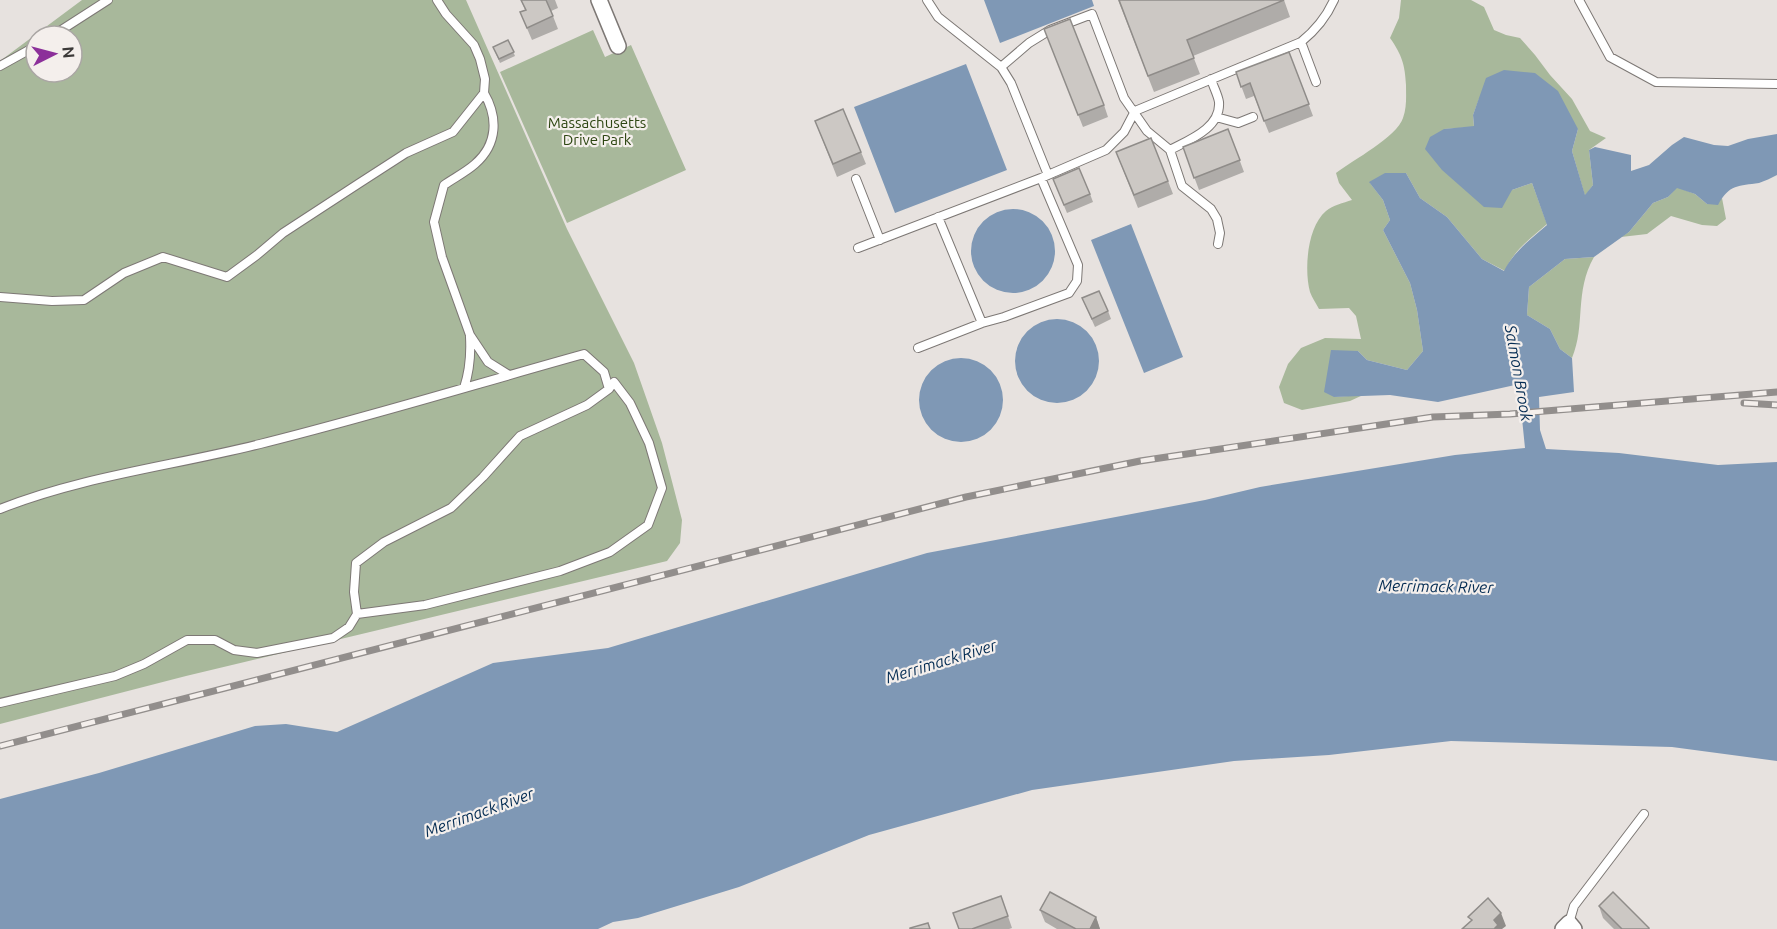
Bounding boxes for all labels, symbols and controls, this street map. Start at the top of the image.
north arrow [24,24,84,84]
text: N [59,46,78,59]
park label: Massachusetts Drive Park [548,114,646,148]
water label: Salmon Brook [1502,322,1536,423]
water label: Merrimack River [1378,576,1494,596]
water label: Merrimack River [883,635,999,686]
water label: Merrimack River [422,784,537,840]

